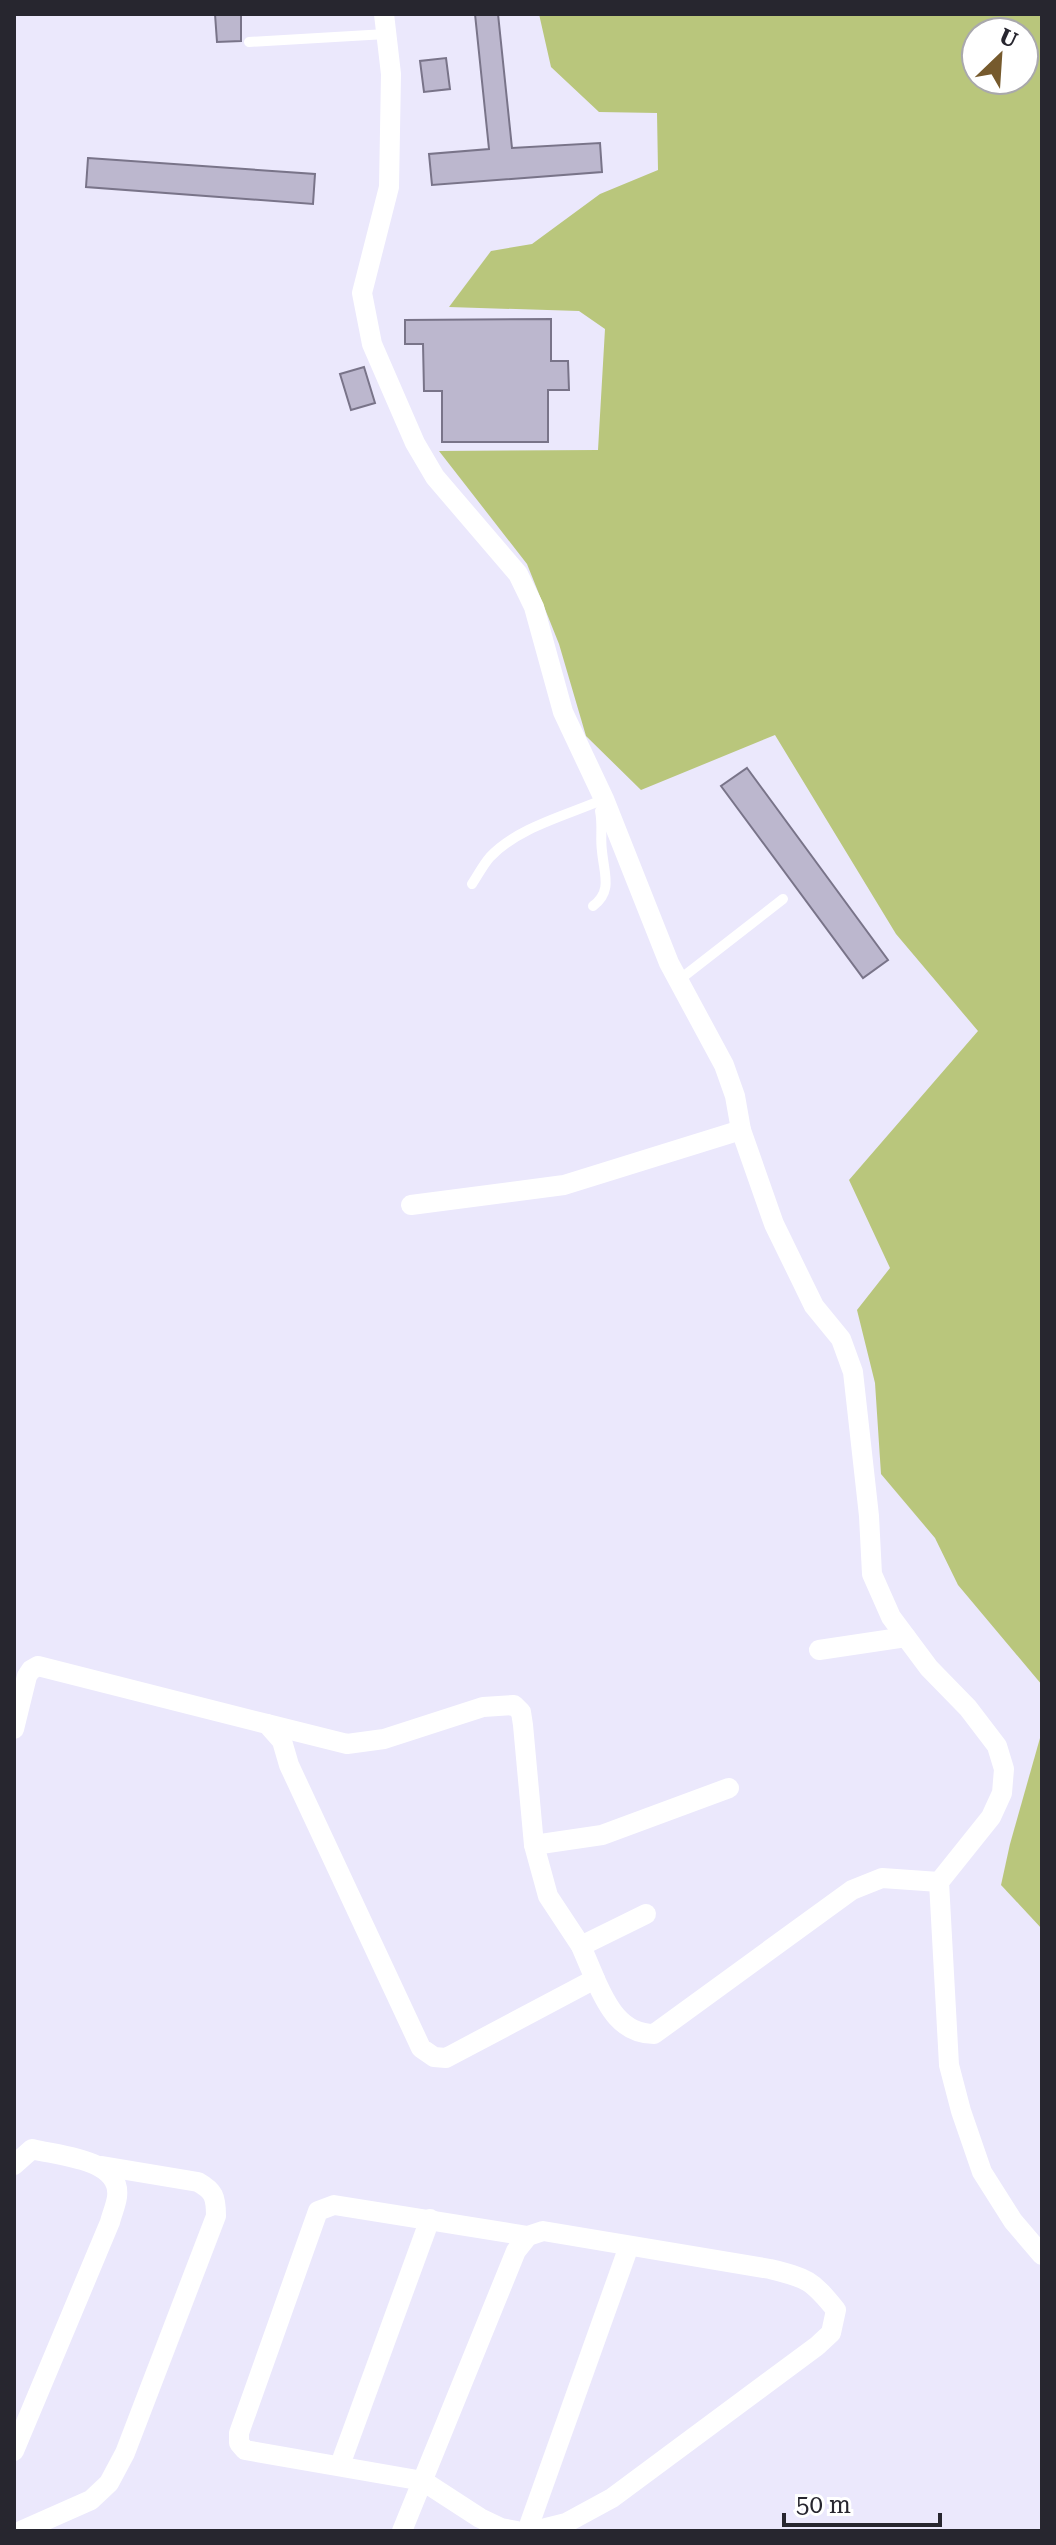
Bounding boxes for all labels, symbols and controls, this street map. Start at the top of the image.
north arrow [960,16,1040,96]
text: U [995,23,1021,53]
scale bar [784,2477,940,2527]
text: 50 m [796,2491,851,2519]

